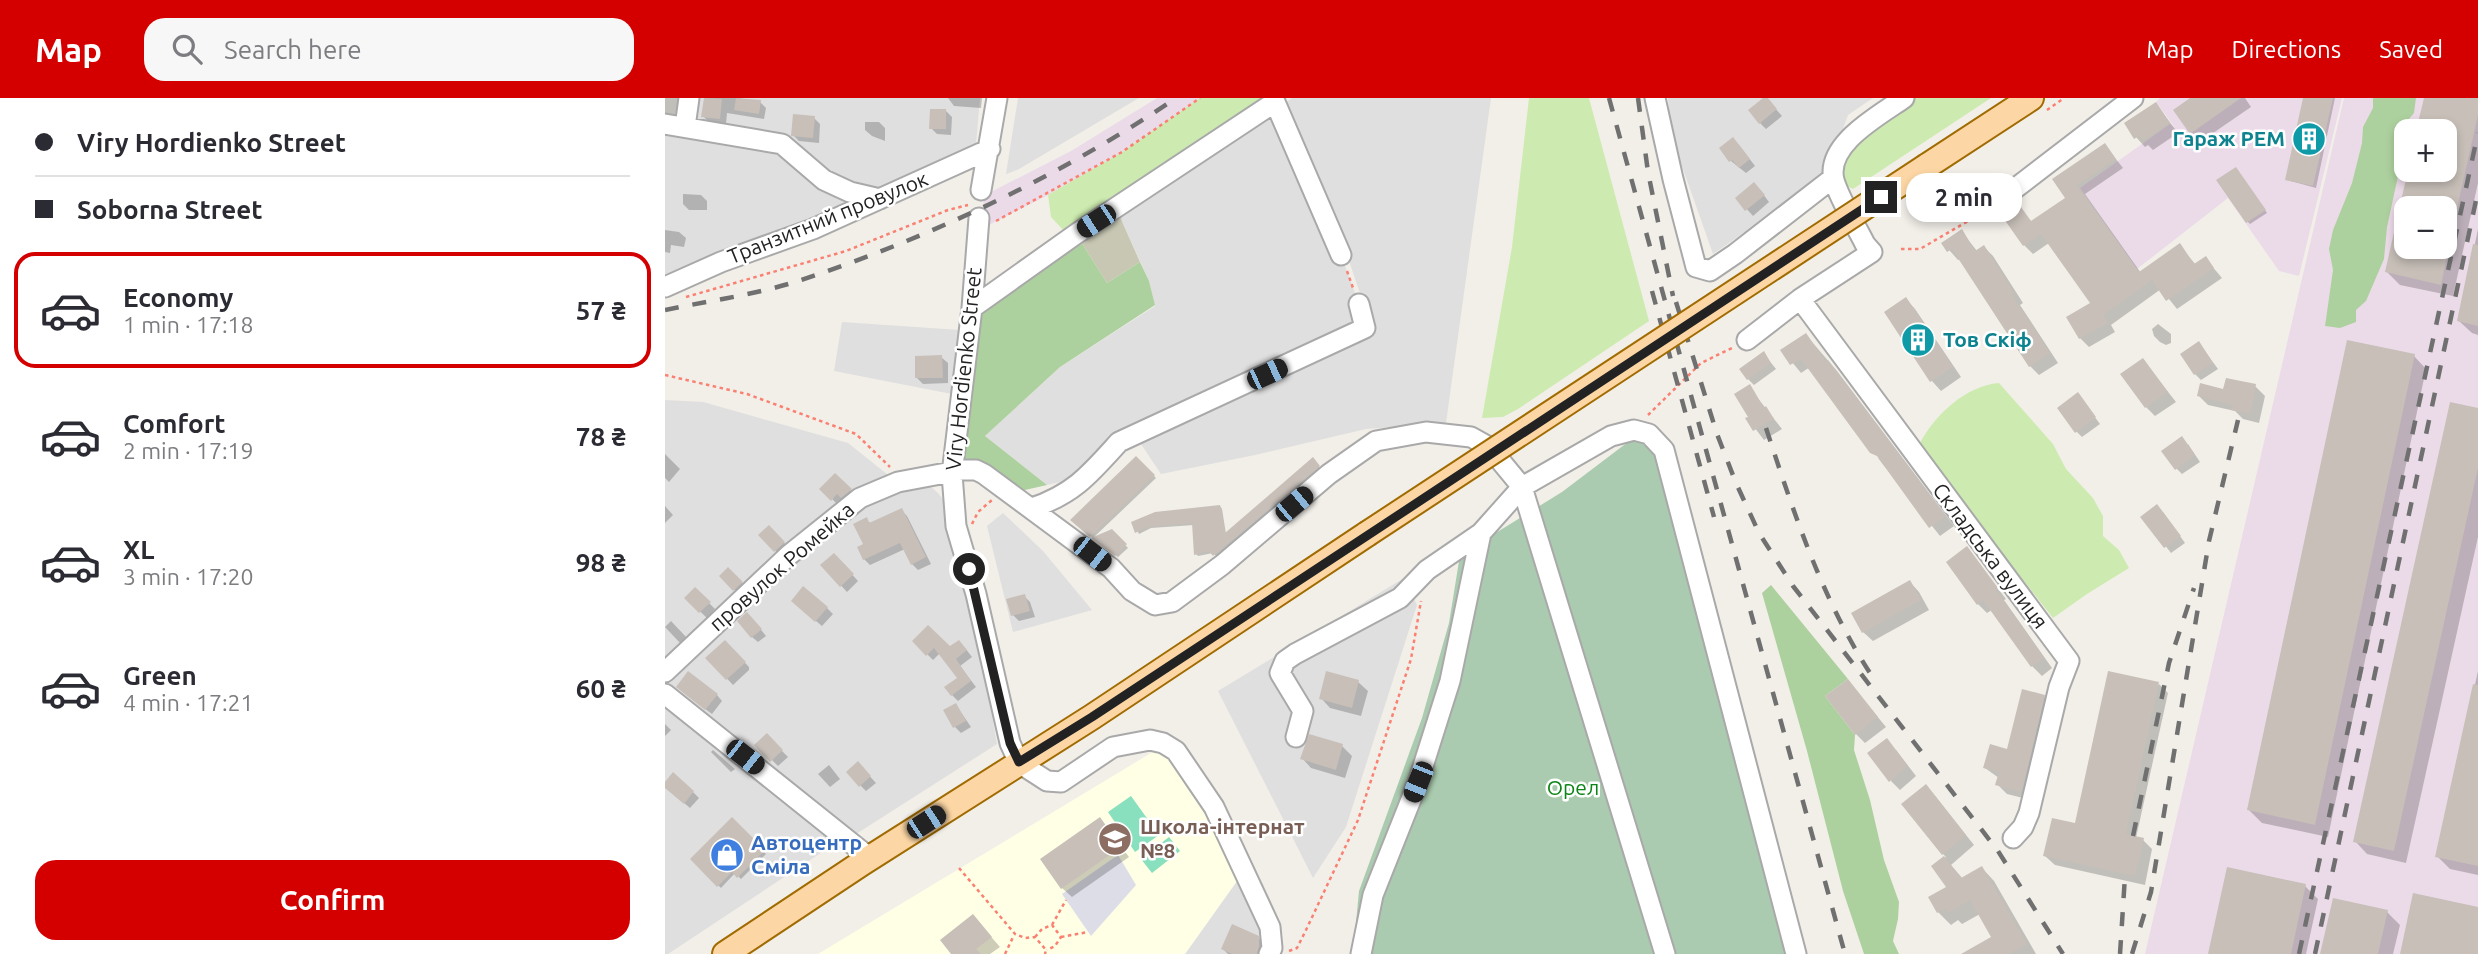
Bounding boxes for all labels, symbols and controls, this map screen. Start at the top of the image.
search box [144,18,634,81]
icon: search [168,30,206,68]
text: Map [35,31,102,68]
text: Search here [224,35,362,64]
text: Map [2146,36,2193,63]
text: Directions [2231,36,2341,63]
text: Saved [2379,36,2443,63]
map controls [2394,119,2457,259]
button: + [2394,119,2457,182]
building icon: Гараж РЕМ [2290,120,2328,158]
place label: Гараж РЕМ [2173,126,2285,150]
text: Viry Hordienko Street [77,128,346,157]
street label: Транзитний провулок [724,166,931,268]
callout: 2 min [1905,172,2021,222]
route end [1865,181,1897,213]
text: 2 min [1935,185,1993,210]
text: Soborna Street [77,195,262,224]
button: − [2394,196,2457,259]
car [1073,201,1120,241]
street label: Viry Hordienko Street [940,266,986,472]
icon: car [39,279,102,342]
text: Economy [123,283,233,312]
text: 57 ₴ [576,296,626,325]
text: 1 min · 17:18 [123,312,254,337]
building icon: Тов Скіф [1899,321,1937,359]
place label: Тов Скіф [1943,327,2032,351]
car [1244,356,1291,392]
icon: car [39,405,102,468]
text: Comfort [123,409,226,438]
text: 78 ₴ [576,422,626,451]
text: 2 min · 17:19 [123,438,254,463]
street label: Складська вулиця [1928,478,2053,633]
car [1272,482,1317,526]
street label: провулок Ромейка [704,497,859,636]
icon: car [39,531,102,594]
car [1069,533,1116,575]
text: XL [123,535,154,564]
text: 98 ₴ [576,548,626,577]
route start [953,553,985,585]
text: 3 min · 17:20 [123,564,254,589]
icon: car [39,657,102,720]
text: Green [123,661,197,690]
text: 60 ₴ [576,674,626,703]
text: 4 min · 17:21 [123,690,254,715]
car [722,736,769,778]
car [1401,759,1436,805]
park label: Орел [1547,775,1599,799]
car [903,802,950,842]
place label: Школа-інтернат №8 [1140,814,1305,862]
school or university icon: Школа-інтернат №8 [1096,820,1134,858]
place label: Автоцентр Сміла [751,830,862,878]
shop icon: Автоцентр Сміла [708,836,746,874]
button: Confirm [35,860,630,940]

